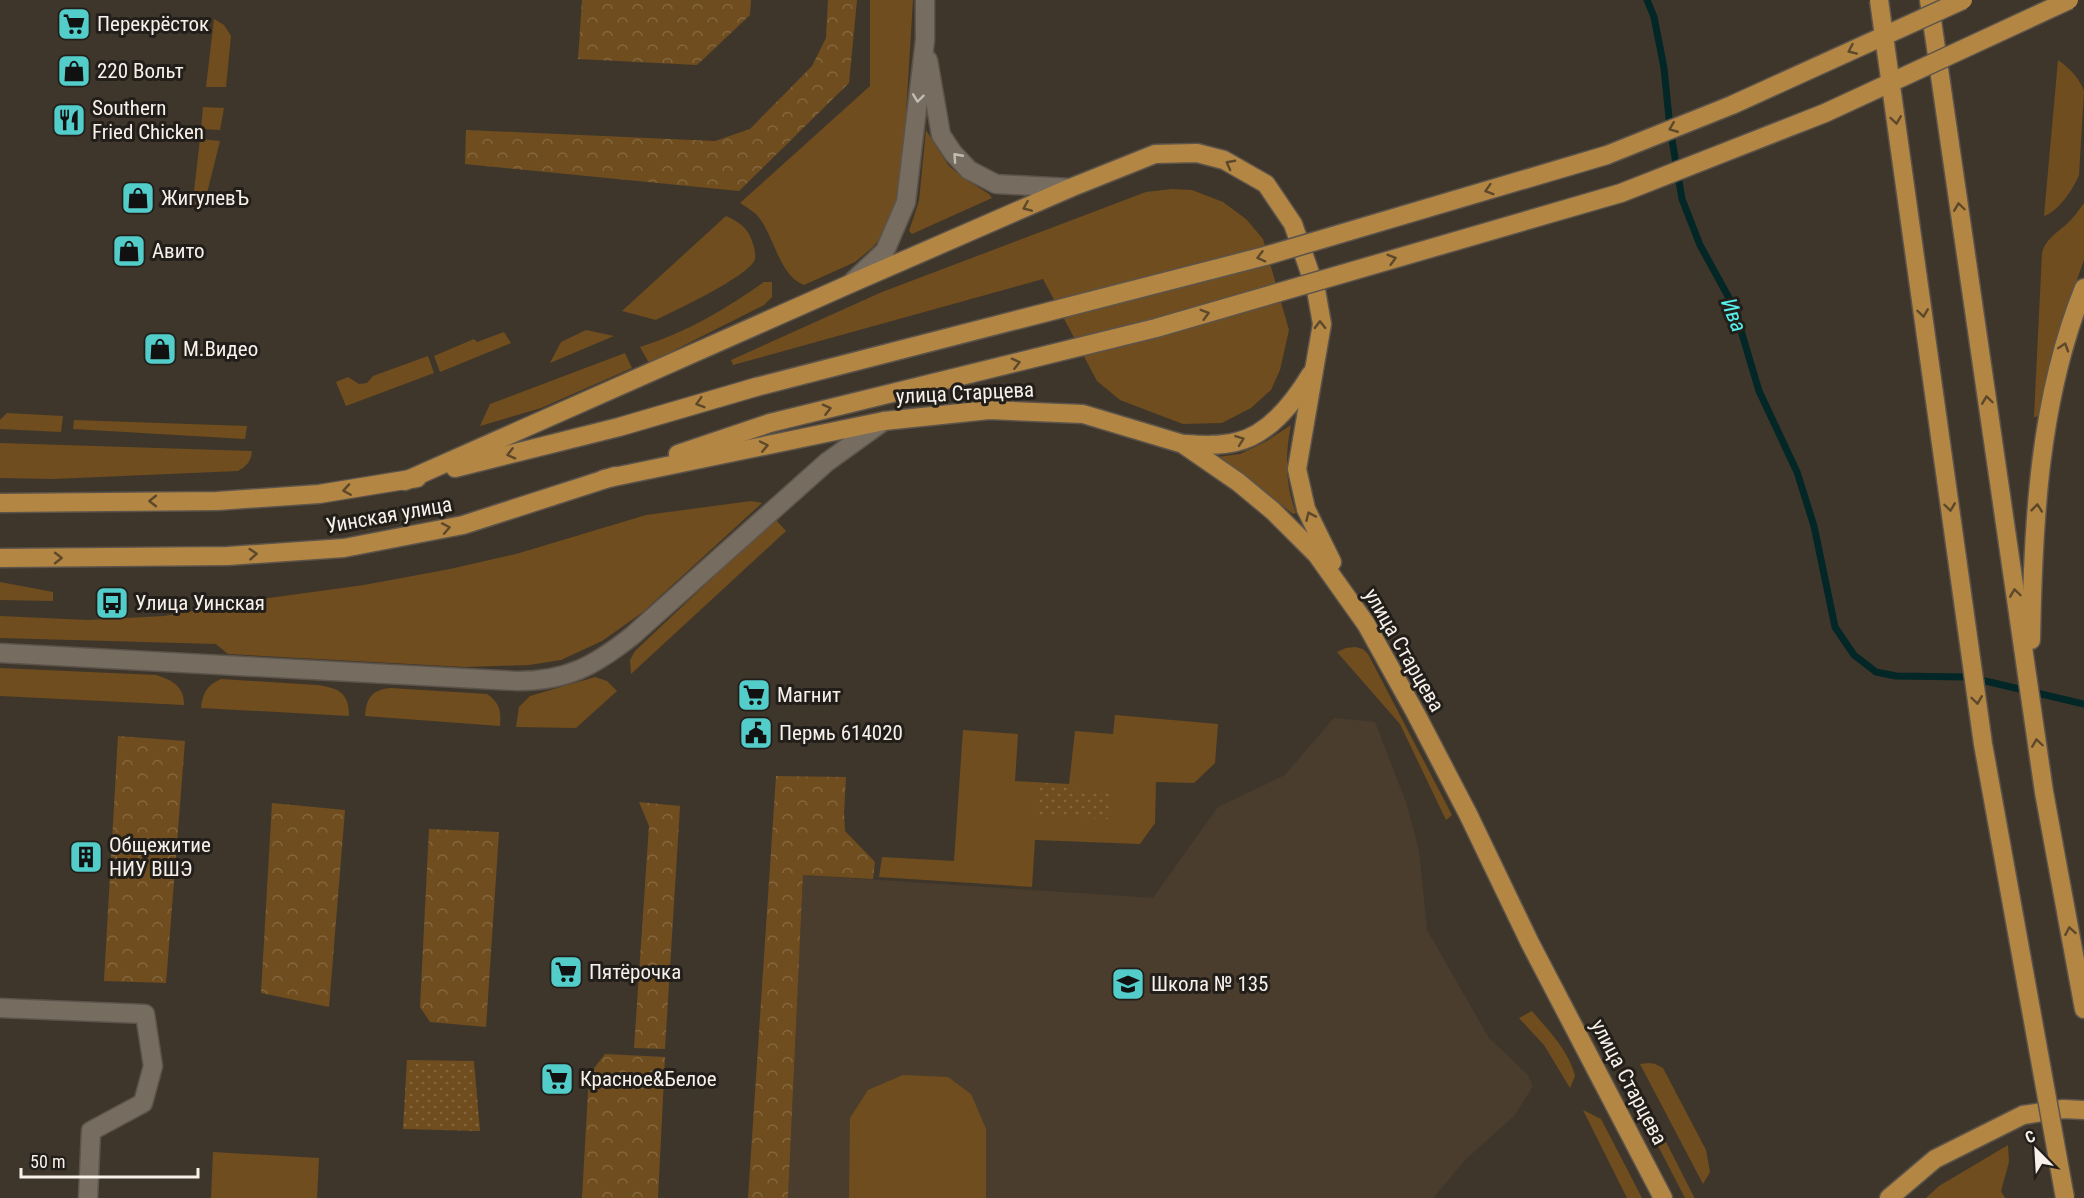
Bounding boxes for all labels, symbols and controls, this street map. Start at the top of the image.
supermarket icon: Перекрёсток [56,6,92,42]
place label: Перекрёсток [97,12,209,36]
one-way arrow [1848,43,1859,55]
shop icon: 220 Вольт [56,53,92,89]
place label: 220 Вольт [97,59,184,83]
one-way arrow [912,94,925,103]
place label: Southern Fried Chicken [92,96,204,144]
restaurant icon: Southern Fried Chicken [51,102,87,138]
one-way arrow [1889,116,1901,125]
one-way arrow [1669,121,1680,133]
one-way arrow [953,153,964,164]
one-way arrow [1226,160,1237,171]
shop icon: ЖигулевЪ [120,180,156,216]
one-way arrow [1484,183,1495,195]
place label: ЖигулевЪ [161,186,249,210]
one-way arrow [1022,199,1033,211]
one-way arrow [1954,203,1966,212]
shop icon: Авито [111,233,147,269]
place label: Авито [152,239,204,263]
one-way arrow [1257,250,1267,263]
one-way arrow [1386,254,1397,266]
water label: Ива [1716,295,1752,335]
one-way arrow [1199,309,1210,321]
one-way arrow [1916,309,1928,318]
one-way arrow [1314,321,1326,330]
shop icon: М.Видео [142,331,178,367]
place label: М.Видео [183,337,258,361]
one-way arrow [2057,342,2069,353]
one-way arrow [1011,357,1021,370]
street label: улица Старцева [895,377,1035,409]
one-way arrow [695,396,705,408]
one-way arrow [1982,396,1994,405]
one-way arrow [822,403,832,416]
one-way arrow [1234,434,1245,447]
one-way arrow [759,440,769,453]
one-way arrow [507,447,517,460]
one-way arrow [343,483,352,495]
street label: Уинская улица [324,492,454,538]
one-way arrow [148,495,157,507]
one-way arrow [1943,502,1955,511]
one-way arrow [2030,504,2043,513]
one-way arrow [1305,512,1317,523]
one-way arrow [442,523,451,535]
one-way arrow [249,548,258,561]
one-way arrow [54,552,63,564]
street label: улица Старцева [1359,584,1449,716]
bus stop icon: Улица Уинская [94,585,130,621]
one-way arrow [2010,589,2022,598]
place label: Улица Уинская [135,591,265,615]
supermarket icon: Магнит [736,677,772,713]
place label: Магнит [777,683,841,707]
one-way arrow [1970,695,1982,704]
public building icon: Пермь 614020 [738,715,774,751]
place label: Пермь 614020 [779,721,903,745]
one-way arrow [2031,738,2043,747]
place label: Общежитие НИУ ВШЭ [109,833,211,881]
building icon: Общежитие НИУ ВШЭ [68,839,104,875]
one-way arrow [2064,926,2076,936]
supermarket icon: Пятёрочка [548,954,584,990]
place label: Пятёрочка [589,960,681,984]
school or university icon: Школа № 135 [1110,966,1146,1002]
place label: Школа № 135 [1151,972,1269,996]
street label: улица Старцева [1586,1015,1672,1149]
supermarket icon: Красное&Белое [539,1061,575,1097]
place label: Красное&Белое [580,1067,717,1091]
north arrow [2006,1120,2066,1180]
text: С [2022,1126,2038,1147]
scale bar [21,1141,198,1179]
text: 50 m [30,1151,65,1172]

